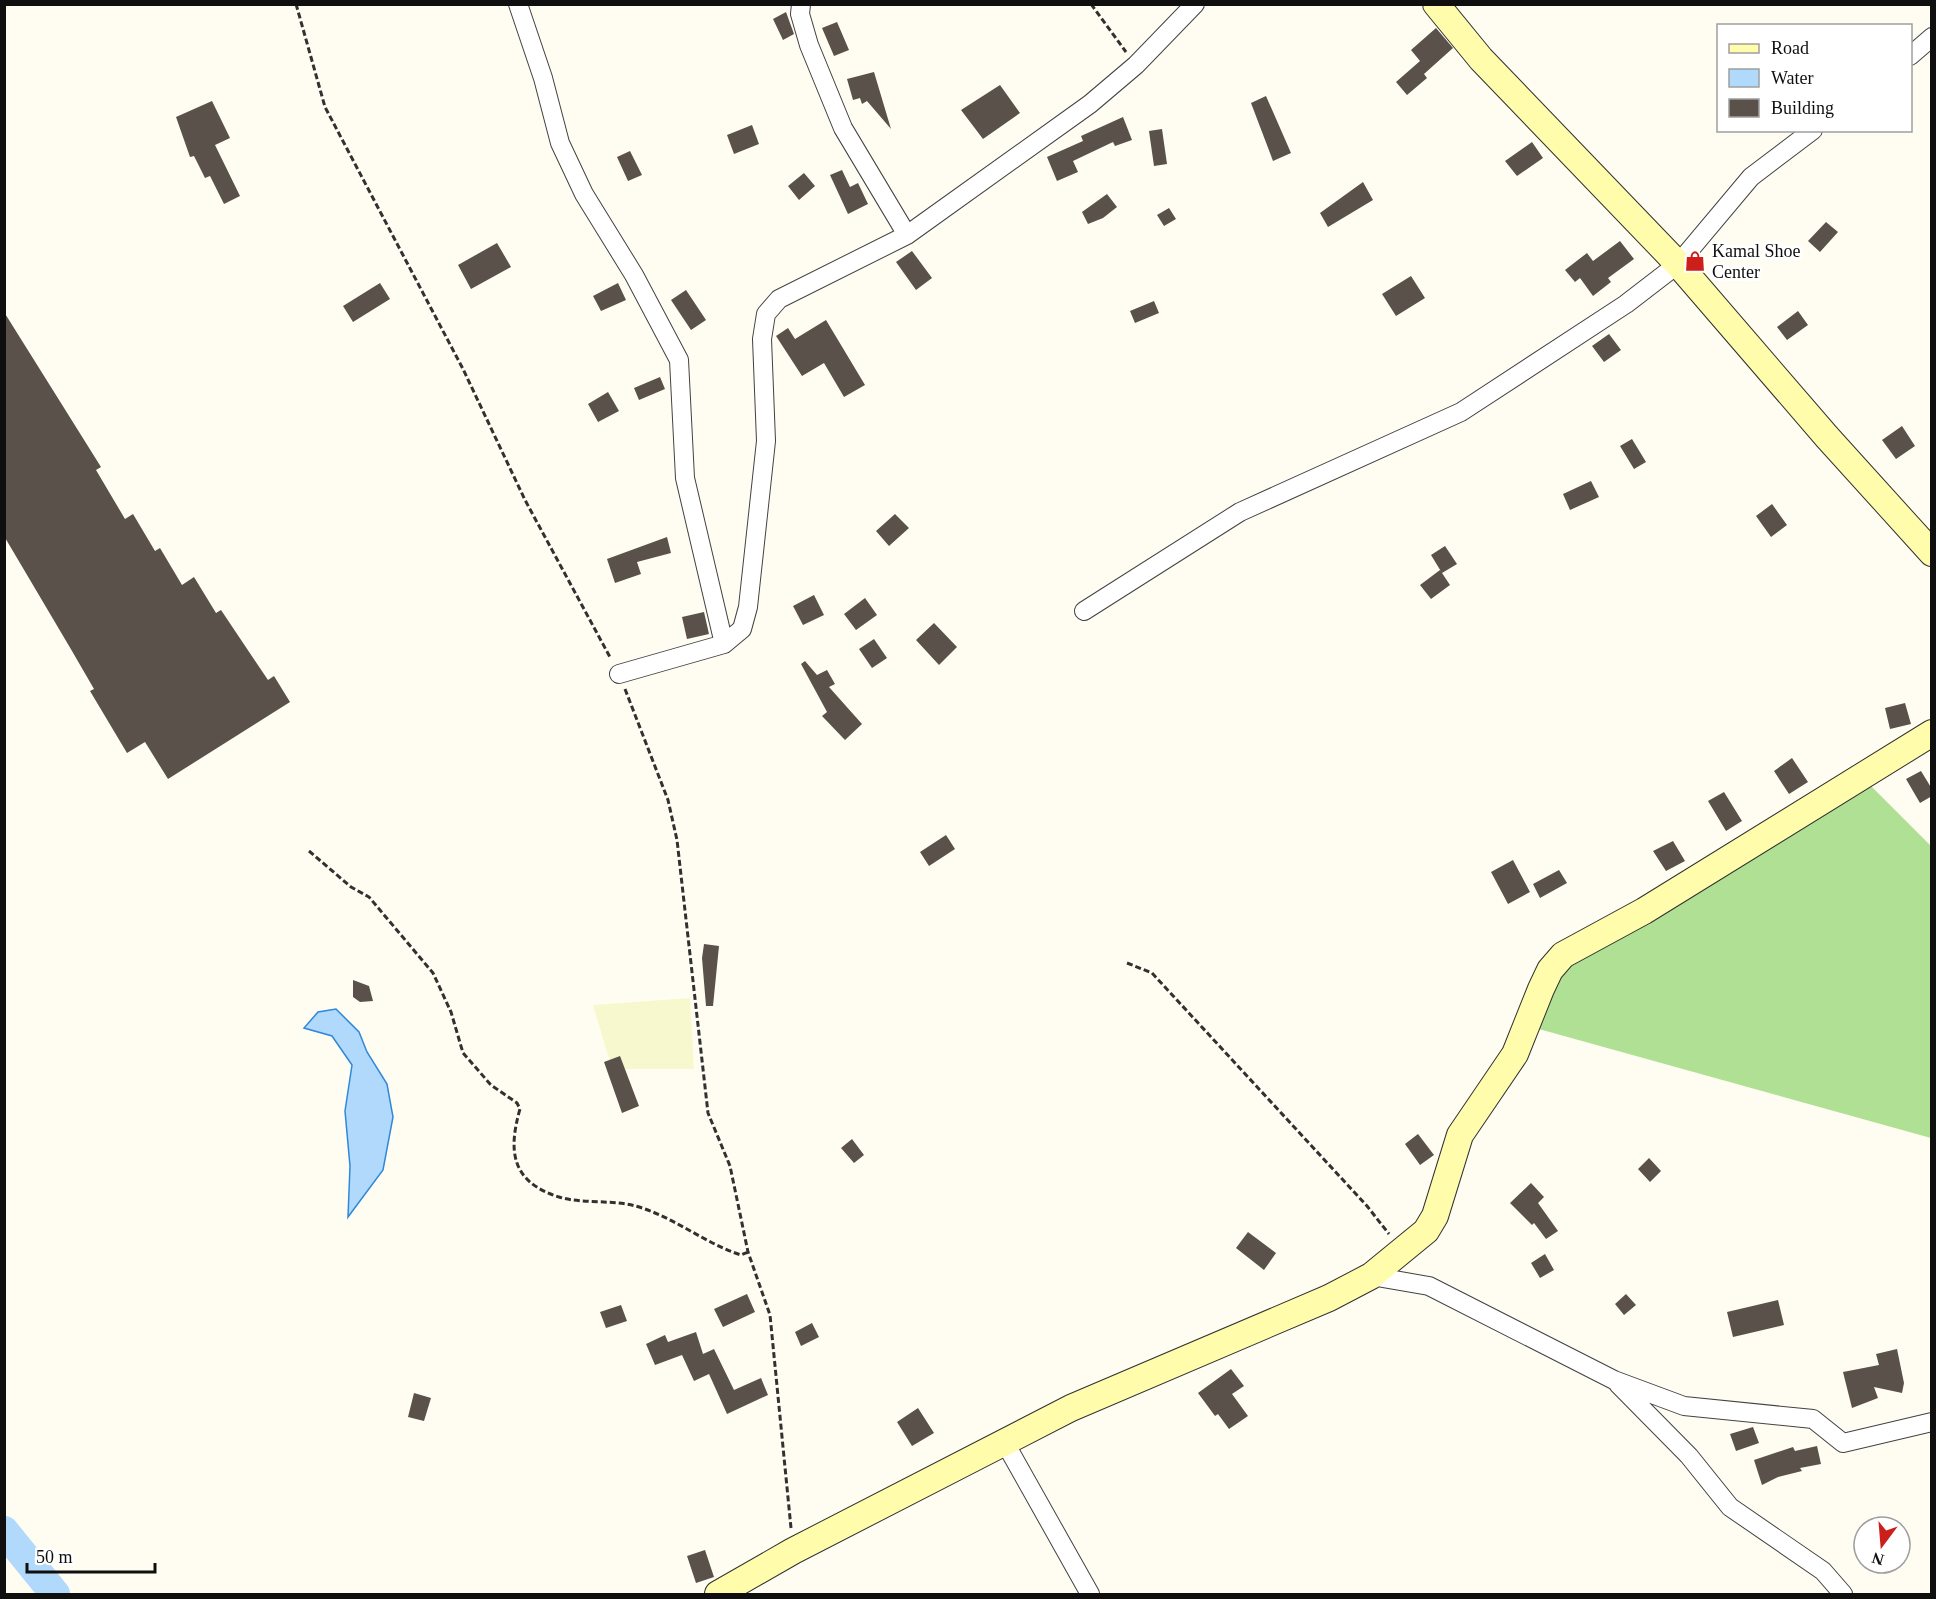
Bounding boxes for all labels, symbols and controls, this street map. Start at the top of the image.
legend [1717,24,1912,132]
text: Road [1771,38,1809,58]
text: Water [1771,68,1814,88]
text: Building [1771,98,1834,118]
place label: Kamal Shoe Center [1712,241,1800,282]
shop icon: Kamal Shoe Center [1683,249,1707,273]
north arrow [1852,1515,1912,1575]
scale bar [27,1536,154,1574]
text: 50 m [36,1547,73,1567]
text: N [1870,1549,1886,1569]

